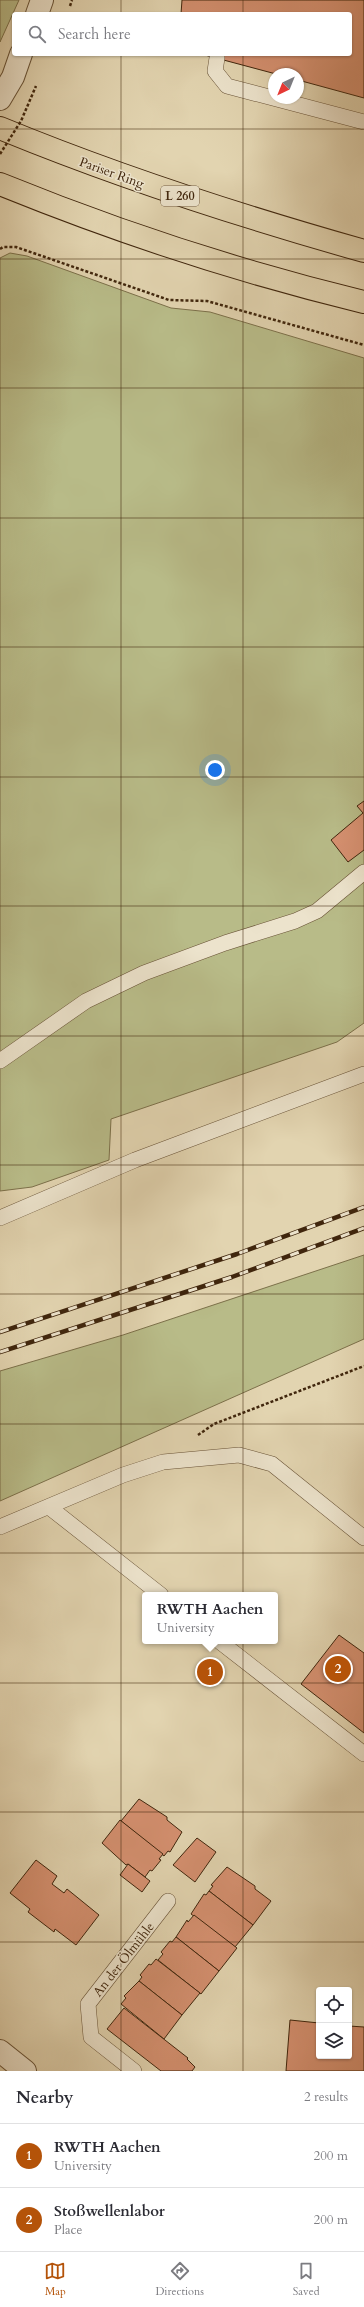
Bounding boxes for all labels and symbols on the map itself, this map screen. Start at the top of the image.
north arrow [268,68,304,104]
street label: Pariser Ring [77,153,147,193]
road number: L 260 [161,186,199,206]
your location [205,760,225,780]
pin: 2 [325,1654,351,1684]
pin: 1 [197,1657,223,1687]
street label: An der Ölmühle [89,1918,159,2001]

